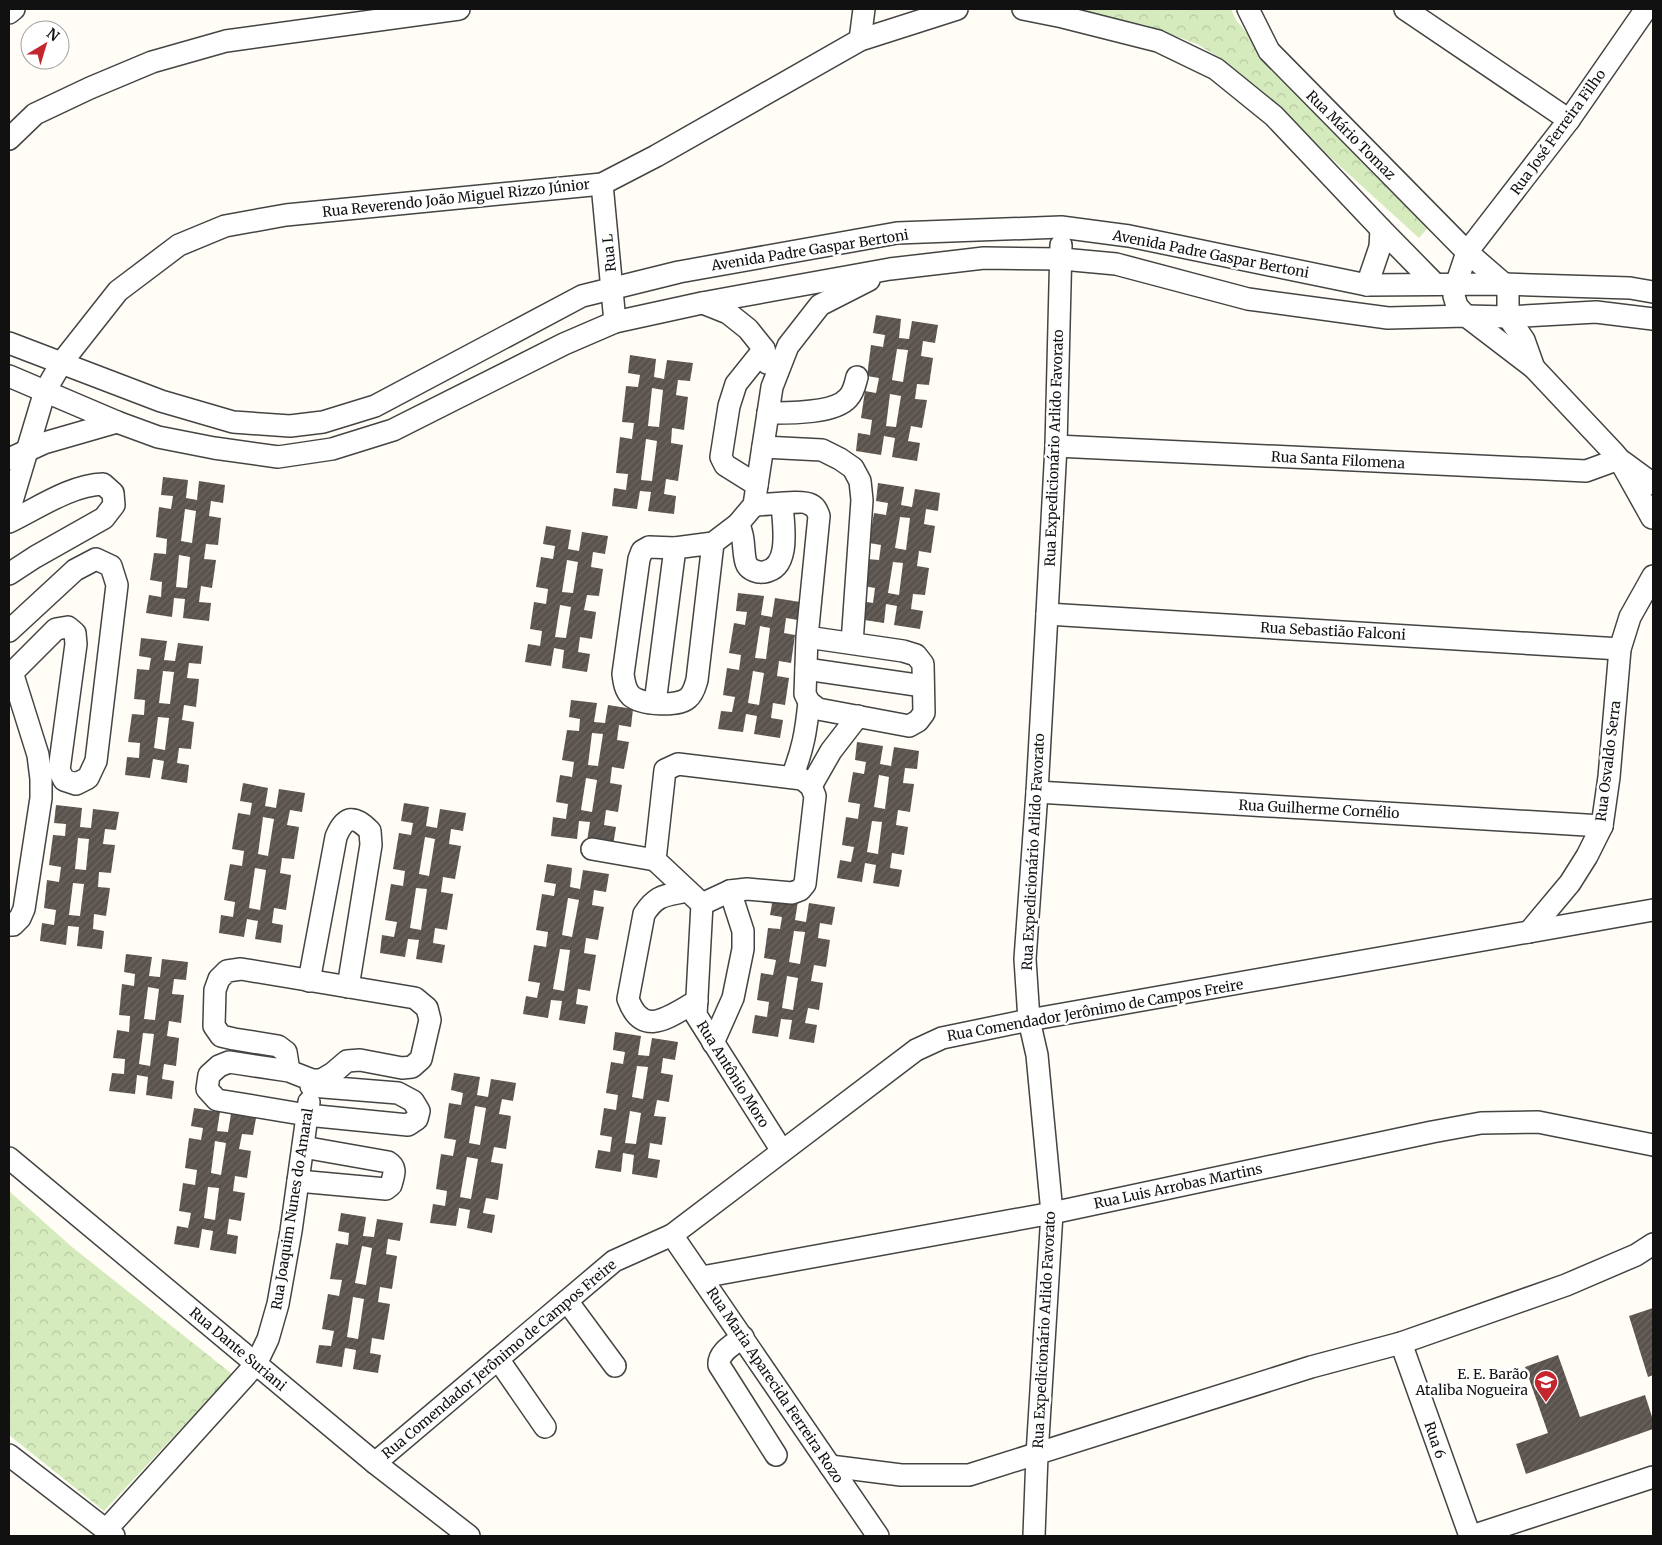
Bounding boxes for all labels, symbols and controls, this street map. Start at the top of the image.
north arrow [20,20,70,70]
text: N [43,24,63,45]
street label: Rua José Ferreira Filho [1506,66,1610,198]
street label: Rua Mário Tomaz [1302,86,1400,184]
street label: Rua Reverendo João Miguel Rizzo Júnior [321,175,591,221]
street label: Avenida Padre Gaspar Bertoni [709,225,910,275]
street label: Avenida Padre Gaspar Bertoni [1110,226,1311,282]
street label: Rua L [598,233,620,273]
street label: Rua Expedicionário Arlido Favorato [1041,329,1067,567]
street label: Rua Santa Filomena [1271,448,1406,473]
street label: Rua Sebastião Falconi [1260,618,1407,644]
street label: Rua Osvaldo Serra [1592,699,1624,823]
street label: Rua Expedicionário Arlido Favorato [1018,733,1048,971]
street label: Rua Guilherme Cornélio [1238,796,1400,822]
street label: Rua Comendador Jerônimo de Campos Freire [945,975,1245,1045]
street label: Rua Antônio Moro [693,1017,773,1131]
street label: Rua Joaquim Nunes do Amaral [267,1106,317,1311]
street label: Rua Luis Arrobas Martins [1092,1159,1264,1213]
street label: Rua Expedicionário Arlido Favorato [1029,1211,1059,1449]
street label: Rua Comendador Jerônimo de Campos Freire [378,1256,620,1462]
street label: Rua Maria Aparecida Ferreira Rozo [703,1284,847,1486]
street label: Rua Dante Suriani [186,1303,291,1395]
place label: E. E. Barão Ataliba Nogueira [1414,1365,1528,1399]
school or university icon: E. E. Barão Ataliba Nogueira [1533,1369,1559,1403]
street label: Rua 6 [1420,1419,1450,1461]

